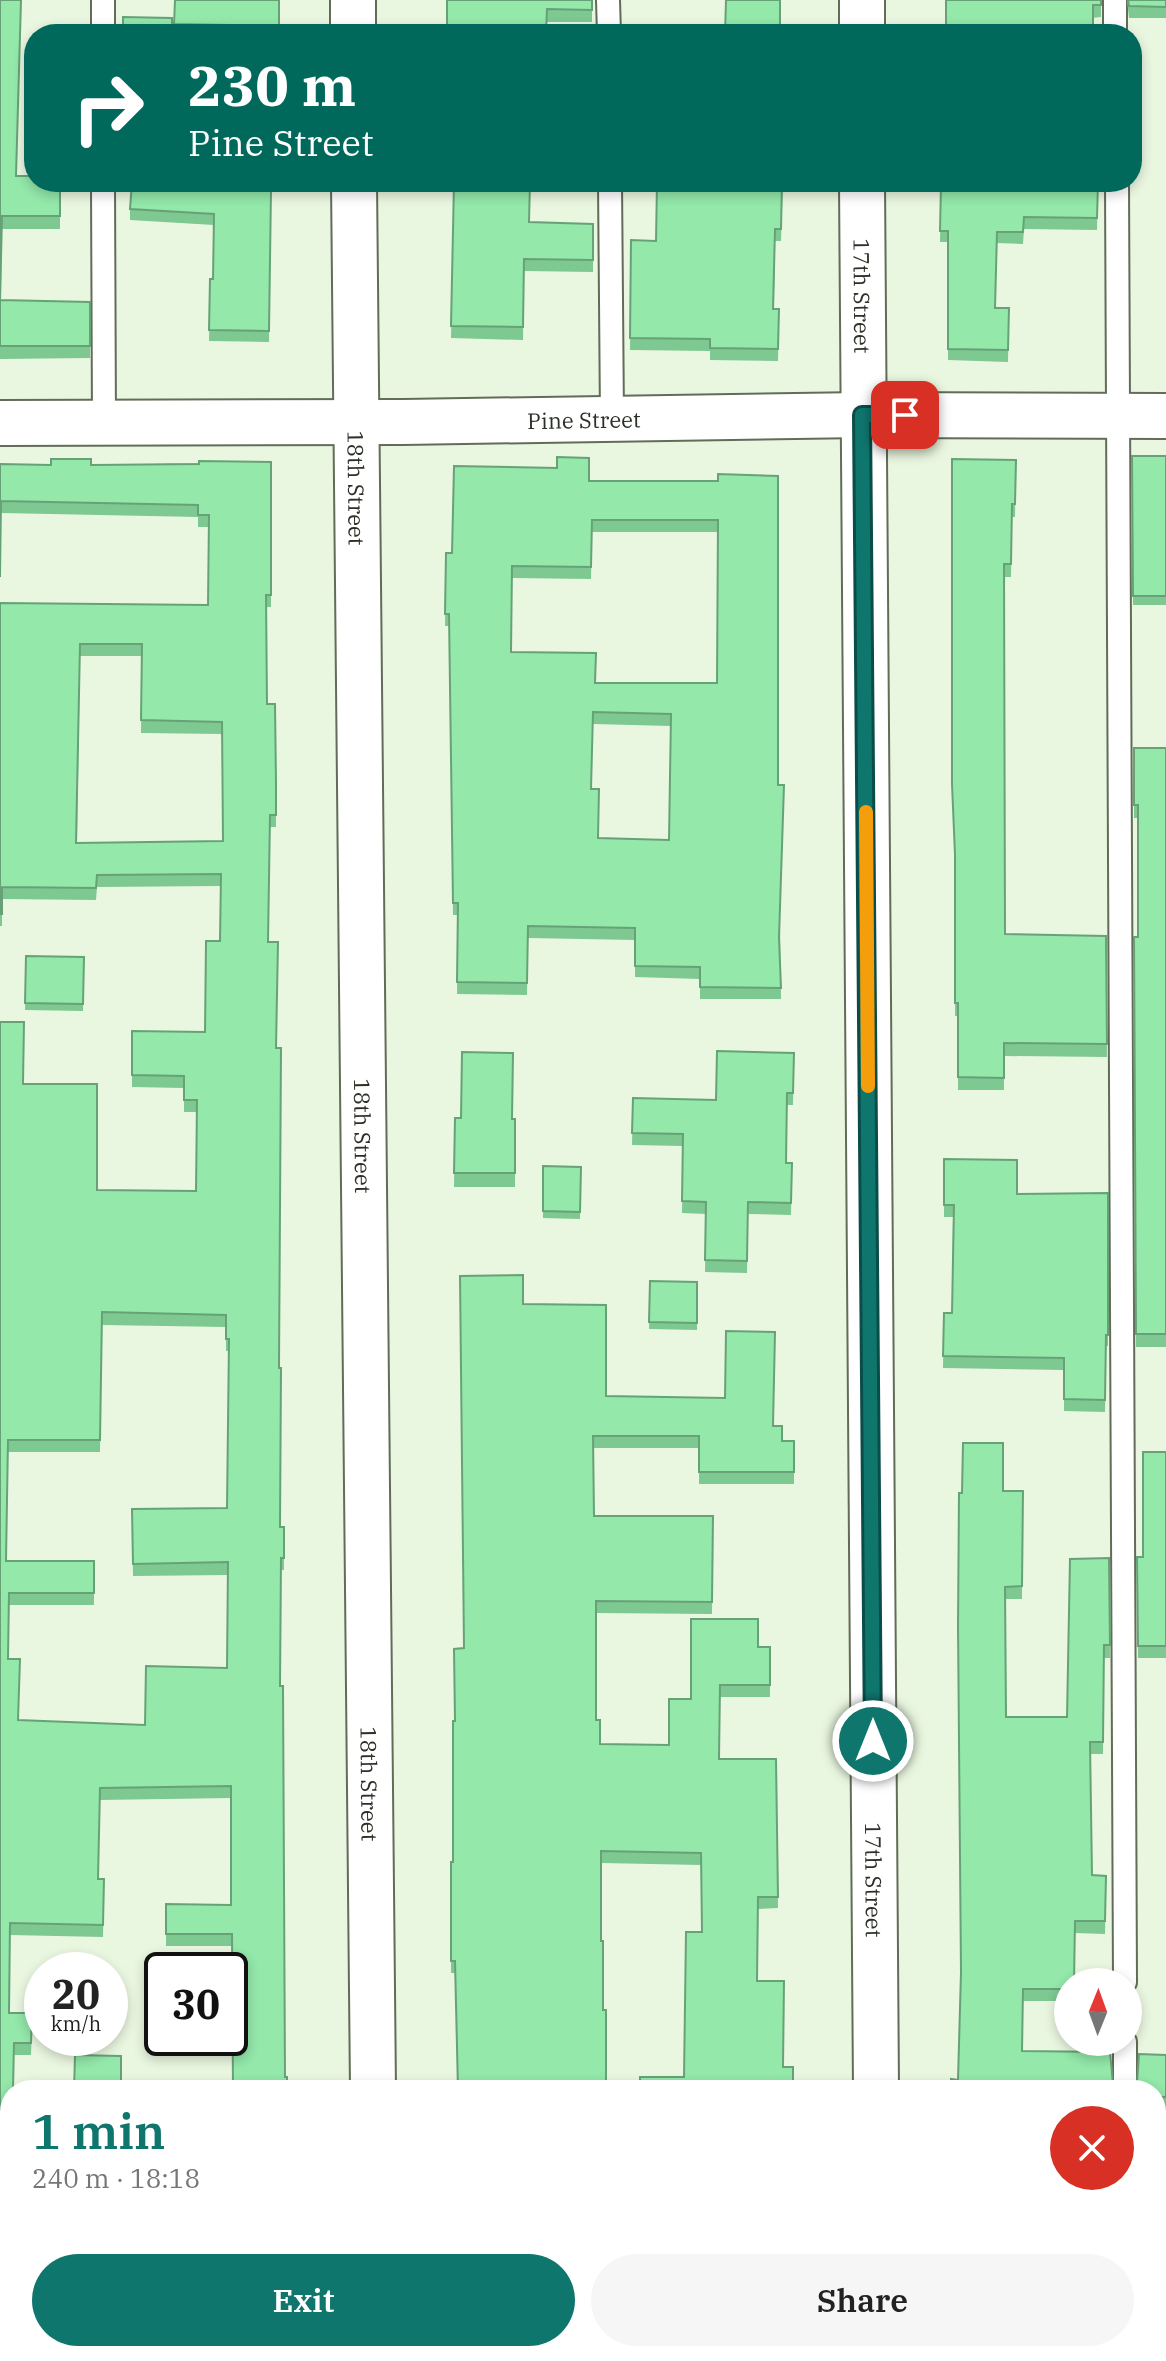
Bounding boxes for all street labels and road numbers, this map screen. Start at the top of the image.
street label: 17th Street [848,238,878,354]
street label: Pine Street [527,404,641,435]
street label: 18th Street [342,430,372,546]
street label: 18th Street [348,1078,379,1194]
street label: 18th Street [355,1726,385,1842]
street label: 17th Street [860,1822,889,1938]

